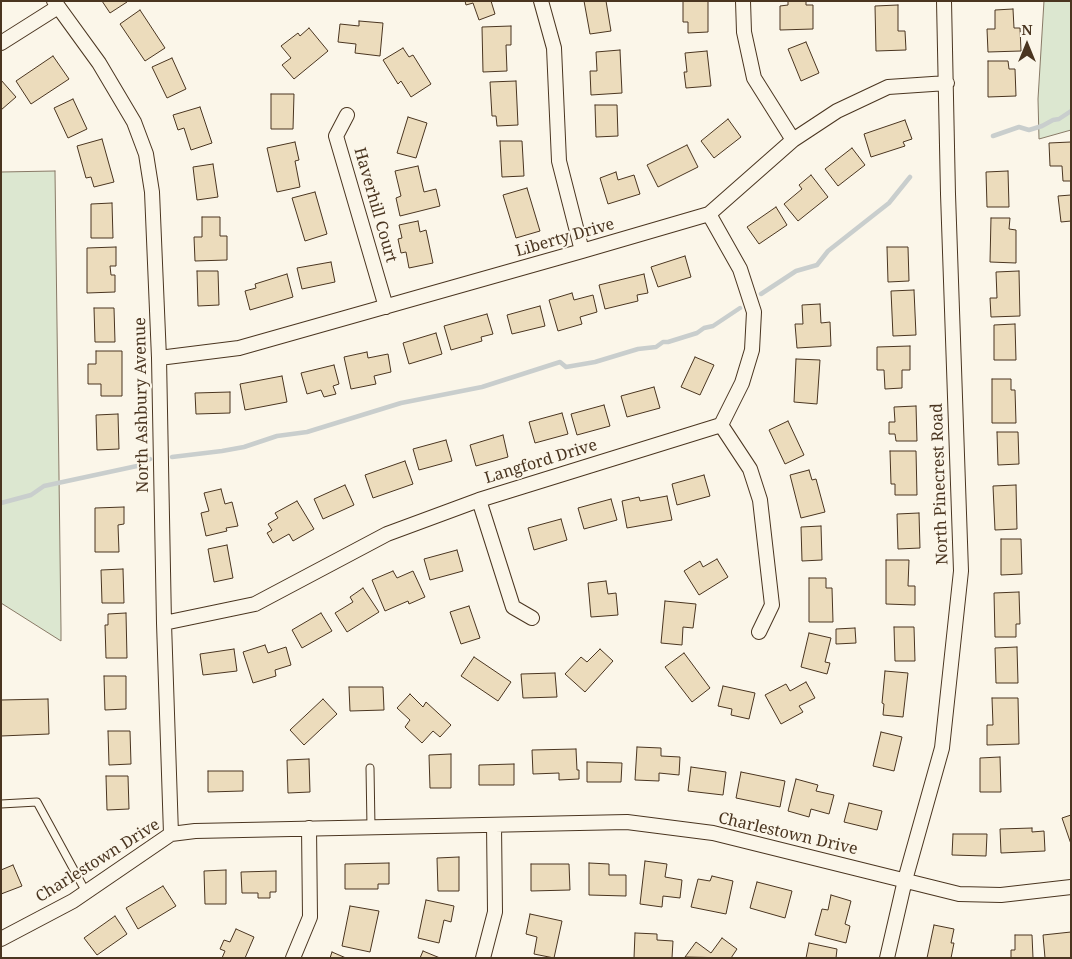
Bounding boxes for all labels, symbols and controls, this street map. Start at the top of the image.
north arrow [1002,20,1052,70]
text: N [1021,20,1033,39]
street label: Haverhill Court [349,145,401,265]
street label: Liberty Drive [513,215,617,261]
street label: North Ashbury Avenue [131,317,153,493]
street label: North Pinecrest Road [928,403,952,565]
street label: Langford Drive [482,436,600,488]
street label: Charlestown Drive [716,809,860,859]
street label: Charlestown Drive [32,815,164,907]

